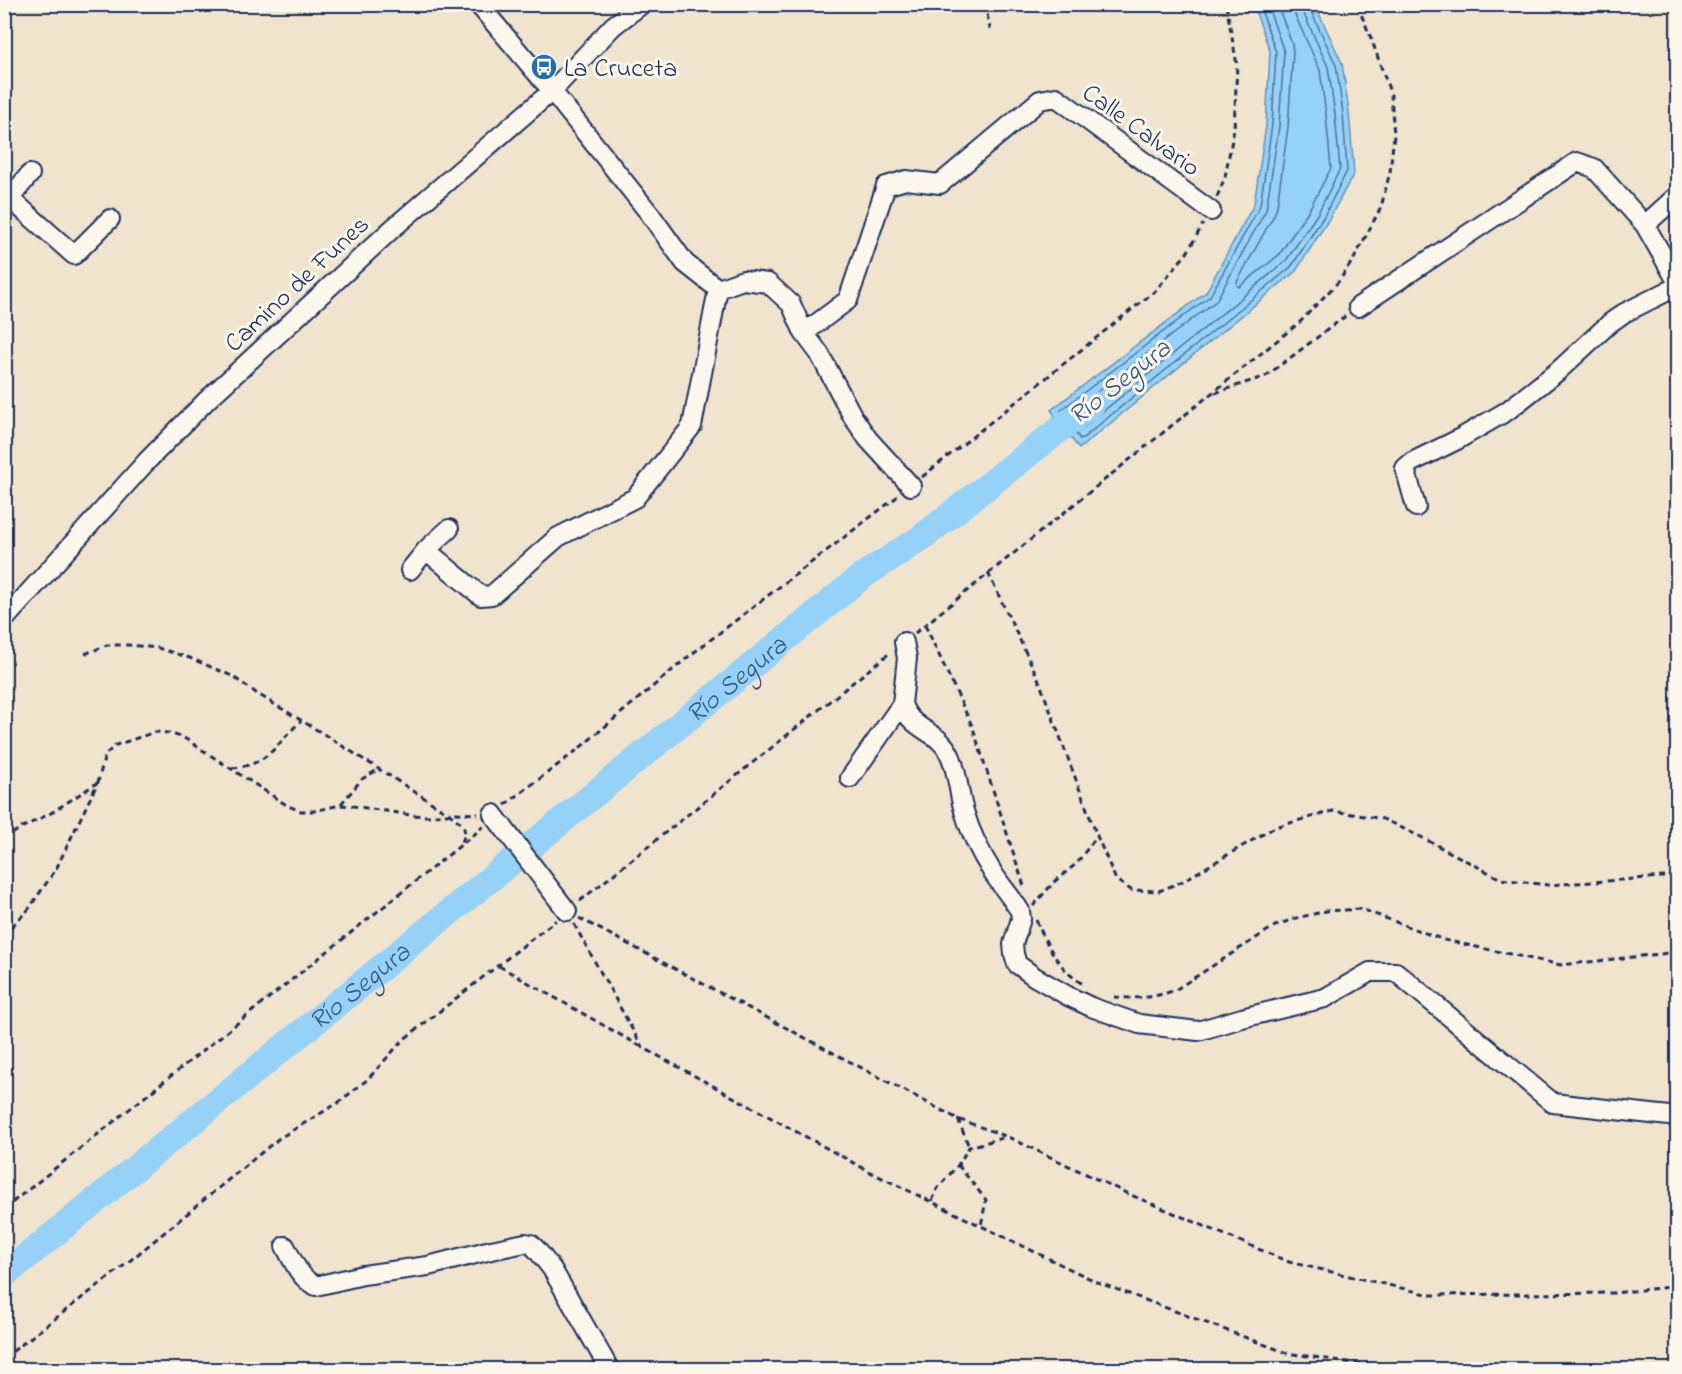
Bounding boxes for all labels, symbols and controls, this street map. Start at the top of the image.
place label: La Cruceta [564,51,677,89]
bus stop icon: La Cruceta [529,52,559,82]
street label: Calle Calvario [1073,75,1207,187]
street label: Camino de Funes [217,208,379,363]
water label: Río Segura [1061,330,1181,436]
water label: Río Segura [678,627,797,734]
water label: Río Segura [302,934,420,1041]

